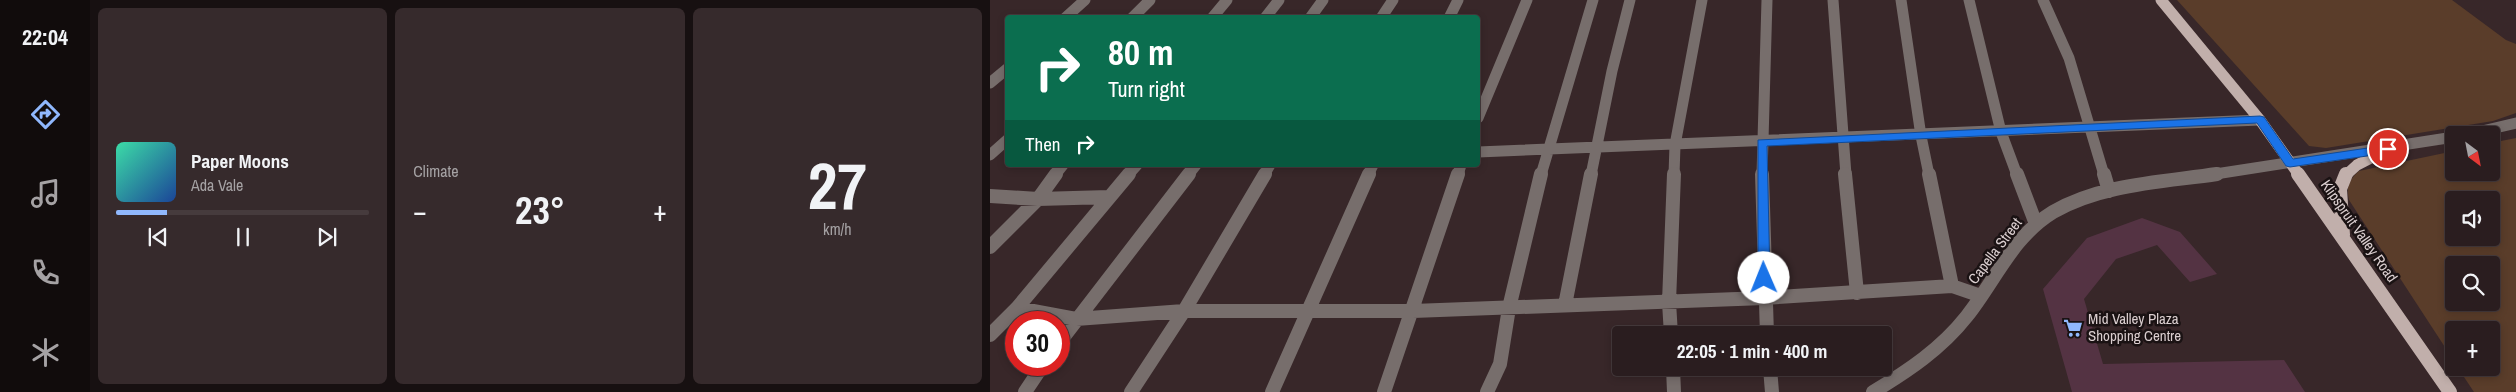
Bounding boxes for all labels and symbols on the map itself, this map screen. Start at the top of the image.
north arrow [2445,126,2500,181]
pin [2367,128,2409,170]
street label: Klipspruit Valley Road [2316,175,2403,286]
street label: Capella Street [1963,213,2027,288]
position arrow [1737,251,1789,303]
place label: Mid Valley Plaza Shopping Centre [2088,308,2181,346]
speed limit sign: 30 [1005,311,1070,376]
supermarket icon: Mid Valley Plaza Shopping Centre [2062,317,2084,339]

